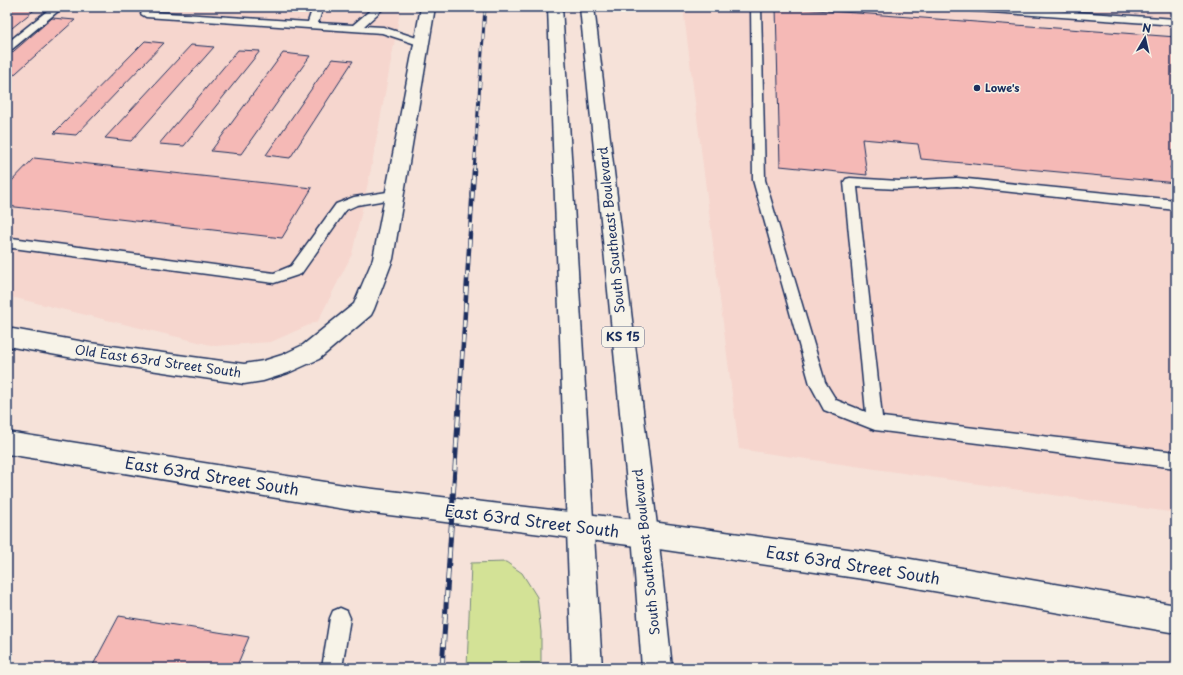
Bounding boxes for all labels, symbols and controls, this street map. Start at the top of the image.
north arrow [1125,18,1165,58]
text: N [1141,19,1153,37]
place label: Lowe's [985,79,1020,96]
marker: Lowe's [972,83,982,93]
street label: South Southeast Boulevard [592,146,629,314]
road number: KS 15 [602,327,644,347]
street label: Old East 63rd Street South [74,339,242,382]
street label: East 63rd Street South [123,449,301,501]
street label: South Southeast Boulevard [627,468,664,636]
street label: East 63rd Street South [443,497,621,543]
street label: East 63rd Street South [764,538,942,590]

